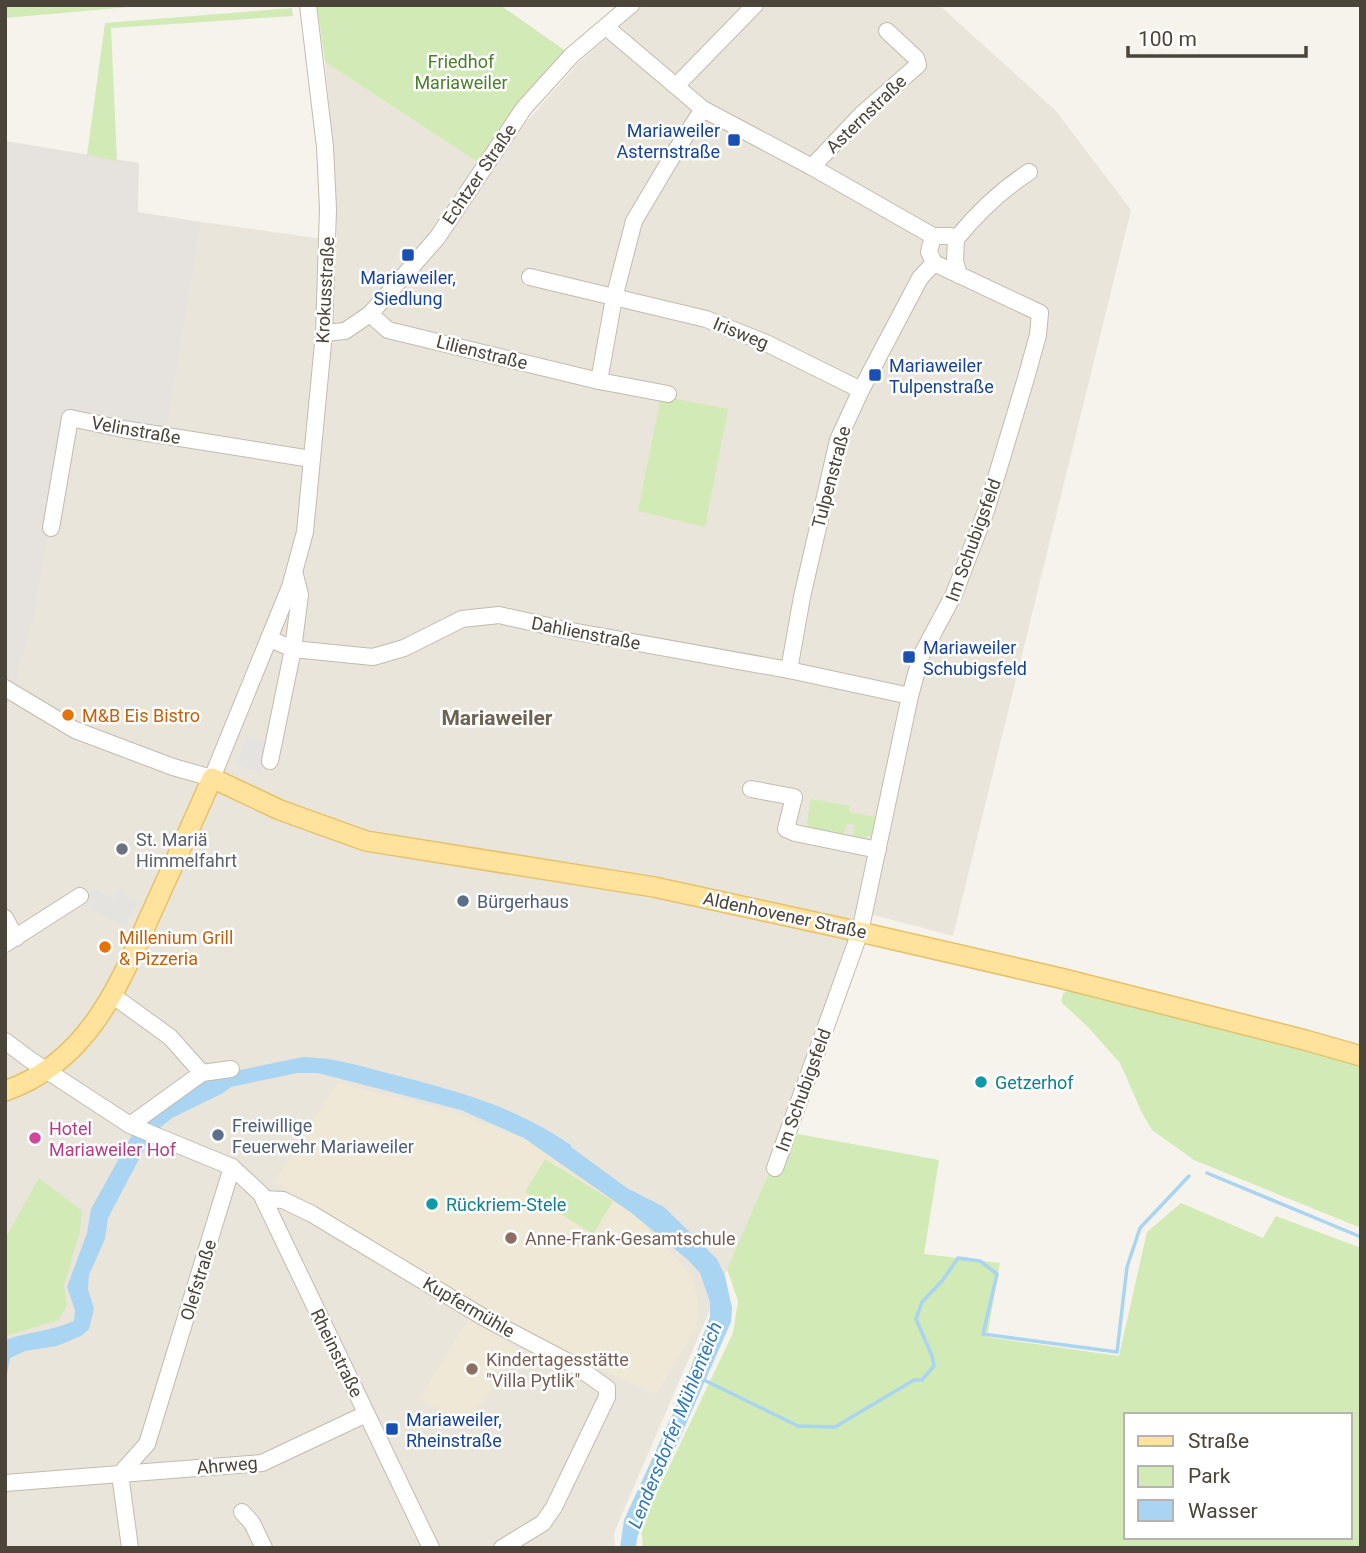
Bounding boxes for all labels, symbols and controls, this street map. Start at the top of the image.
scale bar [1128,14,1306,58]
text: 100 m [1138,27,1197,51]
park label: Friedhof Mariaweiler [414,51,508,93]
street label: Asternstraße [821,71,911,157]
street label: Echtzer Straße [438,120,520,228]
place label: Mariaweiler Asternstraße [617,120,720,162]
marker: Mariaweiler Asternstraße [726,132,742,148]
street label: Krokusstraße [312,236,338,344]
marker: Mariaweiler, Siedlung [400,247,416,263]
place label: Mariaweiler, Siedlung [360,267,456,309]
street label: Irisweg [710,312,772,354]
street label: Lilienstraße [434,331,530,373]
place label: Mariaweiler Tulpenstraße [889,355,994,397]
marker: Mariaweiler Tulpenstraße [867,367,883,383]
street label: Velinstraße [90,412,182,448]
street label: Tulpenstraße [807,424,855,530]
street label: Im Schubigsfeld [941,476,1005,604]
street label: Dahlienstraße [530,612,642,654]
place label: Mariaweiler Schubigsfeld [923,637,1027,679]
marker: Mariaweiler Schubigsfeld [901,649,917,665]
place label: M&B Eis Bistro [82,705,200,726]
district label: Mariaweiler [441,706,553,730]
marker: M&B Eis Bistro [60,707,76,723]
place label: St. Mariä Himmelfahrt [136,829,237,871]
marker: St. Mariä Himmelfahrt [114,841,130,857]
street label: Aldenhovener Straße [701,887,869,943]
place label: Bürgerhaus [477,891,569,912]
marker: Bürgerhaus [455,893,471,909]
place label: Millenium Grill & Pizzeria [119,927,233,969]
marker: Millenium Grill & Pizzeria [97,939,113,955]
street label: Im Schubigsfeld [771,1026,835,1154]
place label: Getzerhof [995,1072,1074,1093]
marker: Getzerhof [973,1074,989,1090]
place label: Freiwillige Feuerwehr Mariaweiler [232,1115,414,1157]
place label: Hotel Mariaweiler Hof [49,1118,177,1160]
marker: Freiwillige Feuerwehr Mariaweiler [210,1127,226,1143]
marker: Hotel Mariaweiler Hof [27,1130,43,1146]
place label: Rückriem-Stele [446,1194,566,1215]
marker: Rückriem-Stele [424,1196,440,1212]
place label: Anne-Frank-Gesamtschule [525,1228,735,1249]
marker: Anne-Frank-Gesamtschule [503,1230,519,1246]
street label: Olefstraße [176,1237,220,1323]
street label: Kupfermühle [419,1272,519,1342]
street label: Rheinstraße [307,1305,367,1401]
water label: Lendersdorfer Mühlenteich [623,1318,727,1532]
place label: Kindertagesstätte "Villa Pytlik" [486,1349,629,1391]
marker: Kindertagesstätte "Villa Pytlik" [464,1361,480,1377]
place label: Mariaweiler, Rheinstraße [406,1409,502,1451]
legend [1124,1413,1352,1539]
marker: Mariaweiler, Rheinstraße [384,1421,400,1437]
text: Straße [1188,1429,1249,1453]
street label: Ahrweg [196,1452,258,1478]
text: Park [1188,1464,1231,1488]
text: Wasser [1188,1499,1258,1523]

